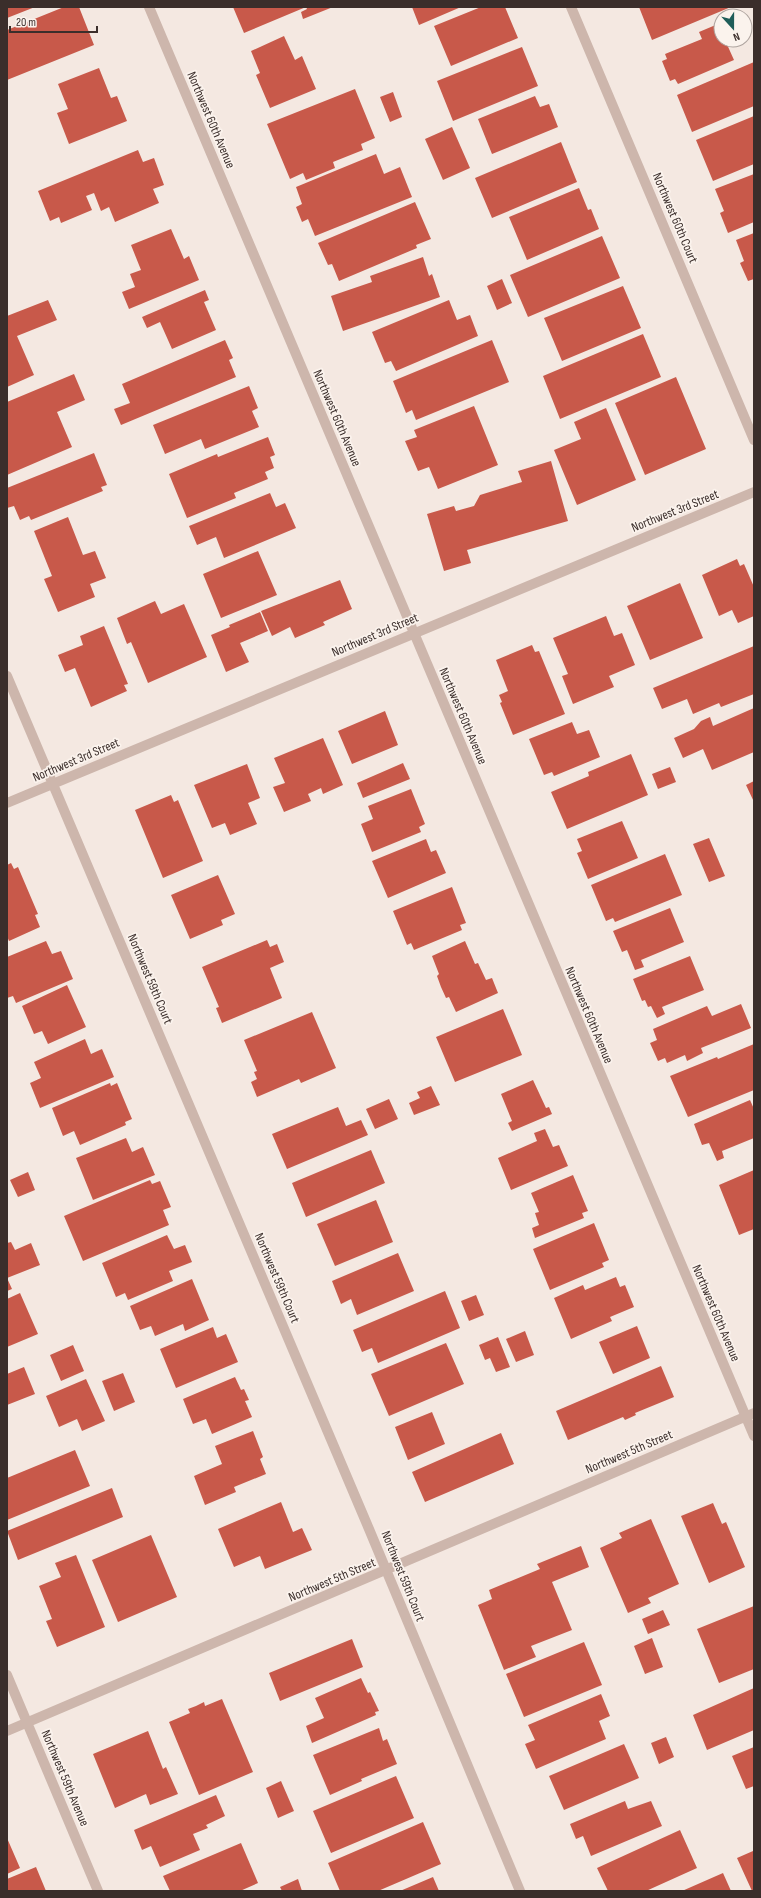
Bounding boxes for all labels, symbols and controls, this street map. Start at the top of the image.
scale bar [10,8,97,34]
north arrow [713,8,753,48]
text: 20 m [16,15,36,30]
text: N [731,30,741,44]
street label: Northwest 60th Avenue [183,69,239,171]
street label: Northwest 60th Court [649,170,701,266]
street label: Northwest 60th Avenue [309,367,365,469]
street label: Northwest 3rd Street [629,486,721,536]
street label: Northwest 3rd Street [329,610,421,660]
street label: Northwest 60th Avenue [435,665,491,767]
street label: Northwest 3rd Street [30,735,122,785]
street label: Northwest 59th Court [124,932,176,1026]
street label: Northwest 60th Avenue [561,964,617,1066]
street label: Northwest 59th Court [251,1231,303,1325]
street label: Northwest 60th Avenue [688,1262,744,1364]
street label: Northwest 5th Street [583,1426,675,1478]
street label: Northwest 59th Court [378,1528,428,1624]
street label: Northwest 5th Street [286,1554,378,1606]
street label: Northwest 59th Avenue [38,1727,92,1829]

